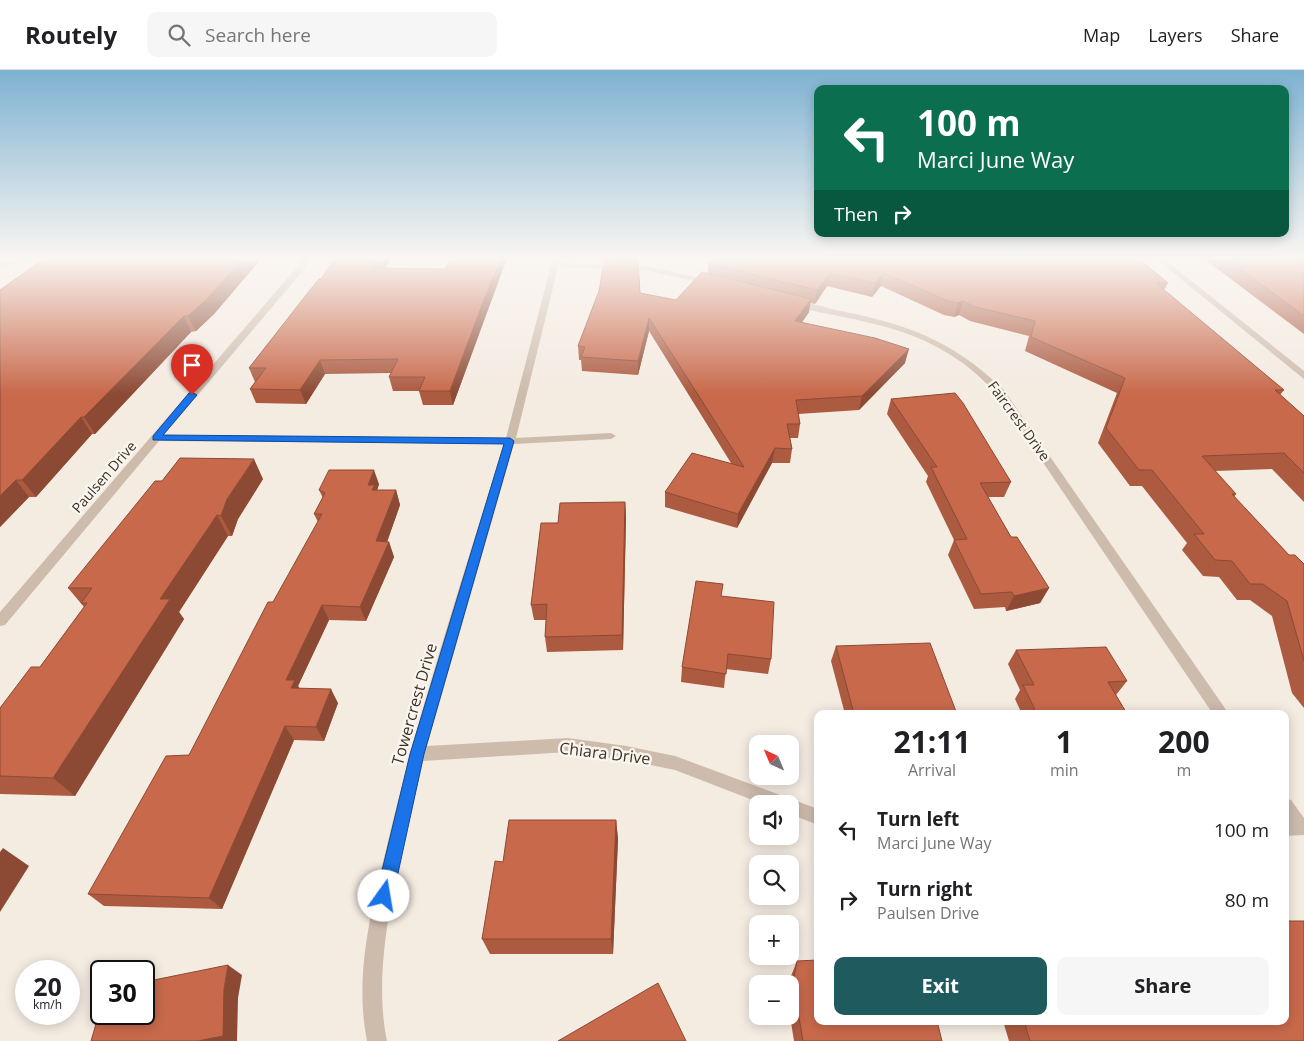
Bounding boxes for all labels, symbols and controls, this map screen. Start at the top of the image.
search box [147,12,497,57]
text: Routely [25,18,117,51]
icon: search [165,21,193,49]
text: Search here [205,22,311,48]
text: Map [1083,23,1120,47]
text: Layers [1148,23,1203,47]
text: Share [1231,23,1279,47]
text: 100 m [917,99,1021,146]
icon: left [834,105,899,170]
text: Marci June Way [917,144,1074,174]
icon: right [888,200,916,228]
text: Then [834,201,878,227]
pin [171,344,213,395]
icon: arrive [178,351,206,379]
street label: Faircrest Drive [984,377,1055,464]
street label: Paulsen Drive [67,437,140,517]
street label: Towercrest Drive [386,640,442,768]
text: 21:11 [893,721,971,762]
text: 1 [1056,721,1073,762]
text: 200 [1158,721,1210,762]
north arrow [749,735,799,785]
map controls [749,735,799,1025]
street label: Chiara Drive [558,737,652,769]
text: Arrival [908,759,956,781]
text: min [1050,759,1079,781]
text: m [1176,759,1191,781]
button: sound [749,795,799,845]
text: Turn left [877,806,959,832]
icon: left [834,816,862,844]
text: 100 m [1214,817,1269,843]
text: Marci June Way [877,832,991,854]
button: search [749,855,799,905]
position arrow [357,869,409,921]
text: Turn right [877,876,972,902]
icon: right [834,886,862,914]
text: 80 m [1225,887,1269,913]
text: Paulsen Drive [877,902,979,924]
button: + [749,915,799,965]
button: Exit [834,957,1047,1015]
button: Share [1057,957,1269,1015]
speed limit sign: 30 [90,960,155,1025]
text: 20 [33,969,62,1003]
button: − [749,975,799,1025]
text: km/h [33,996,62,1013]

